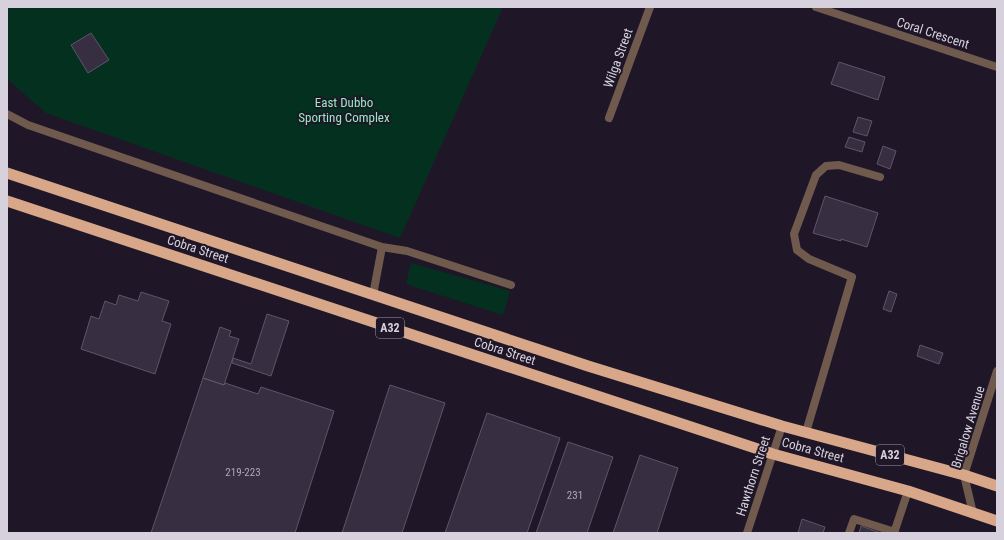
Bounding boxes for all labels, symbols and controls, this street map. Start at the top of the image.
street label: Coral Crescent [895,14,971,52]
street label: Wilga Street [600,26,636,90]
park label: East Dubbo Sporting Complex [298,95,390,125]
street label: Cobra Street [165,232,231,266]
road number: A32 [376,318,404,338]
street label: Cobra Street [472,334,538,368]
street label: Brigalow Avenue [948,384,988,470]
street label: Hawthorn Street [733,434,773,518]
street label: Cobra Street [780,435,846,466]
road number: A32 [876,445,904,465]
house number: 219-223 [225,466,261,479]
house number: 231 [567,489,583,502]

